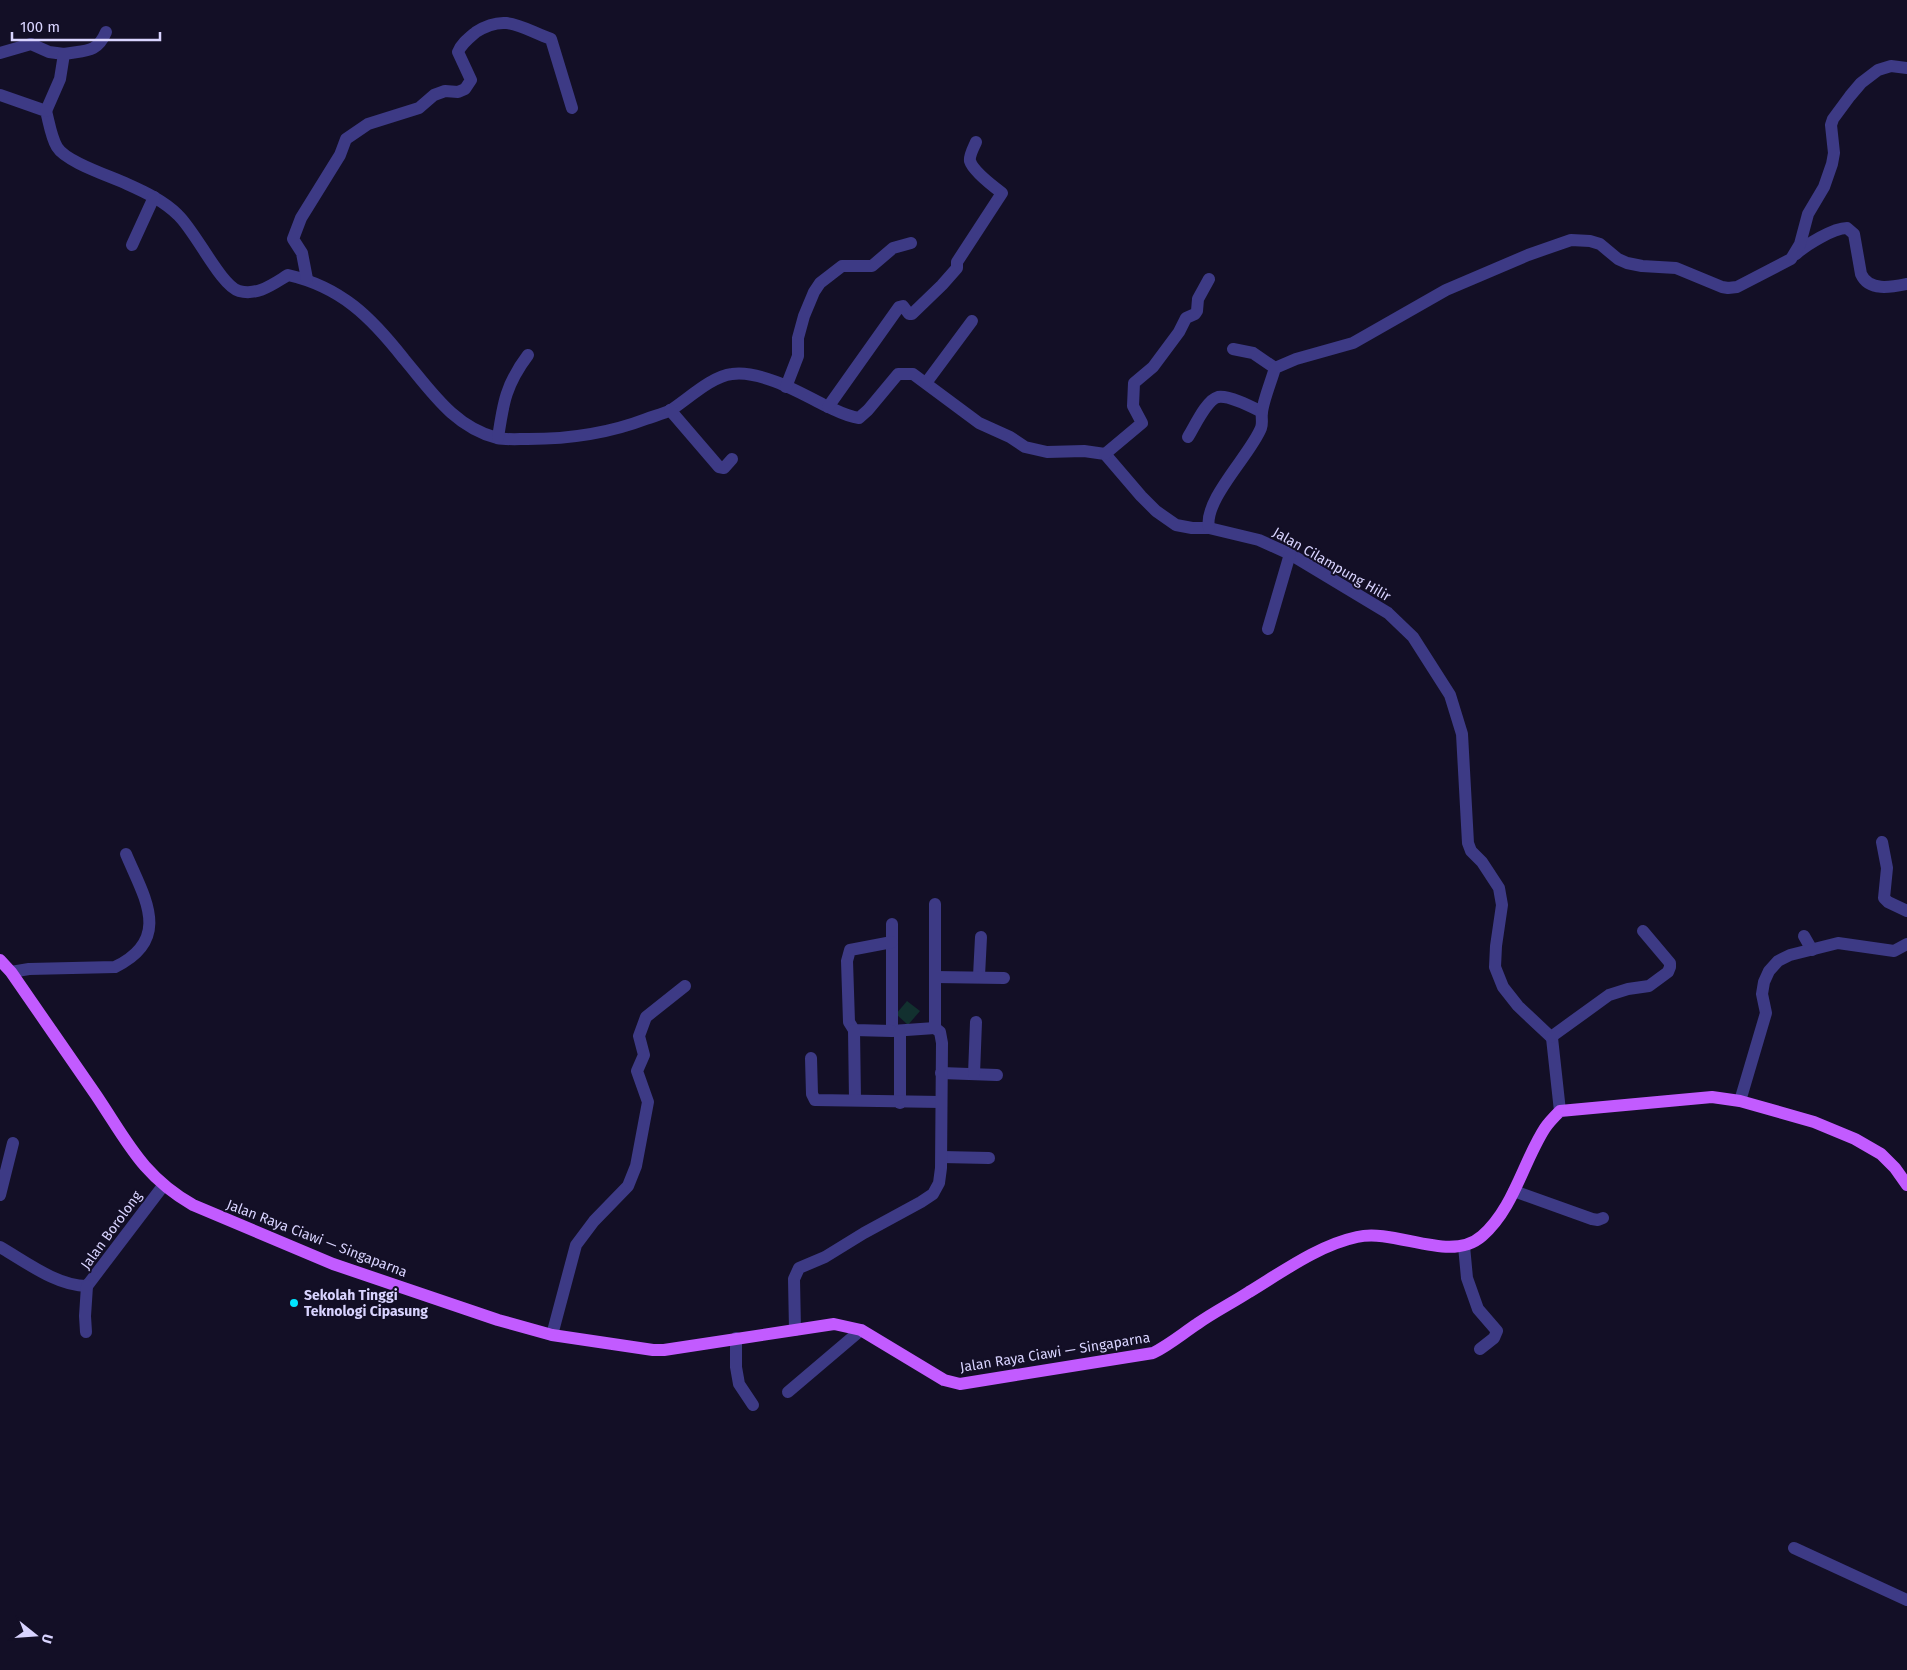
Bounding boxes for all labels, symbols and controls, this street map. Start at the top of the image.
scale bar [12,10,160,42]
text: 100 m [20,18,60,36]
street label: Jalan Cilampung Hilir [1270,524,1394,605]
street label: Jalan Borolong [77,1187,146,1273]
street label: Jalan Raya Ciawi — Singaparna [224,1196,410,1281]
place label: Sekolah Tinggi Teknologi Cipasung [304,1287,428,1320]
marker: Sekolah Tinggi Teknologi Cipasung [288,1297,300,1309]
street label: Jalan Raya Ciawi — Singaparna [959,1329,1151,1376]
north arrow [10,1610,60,1660]
text: U [37,1632,56,1646]

